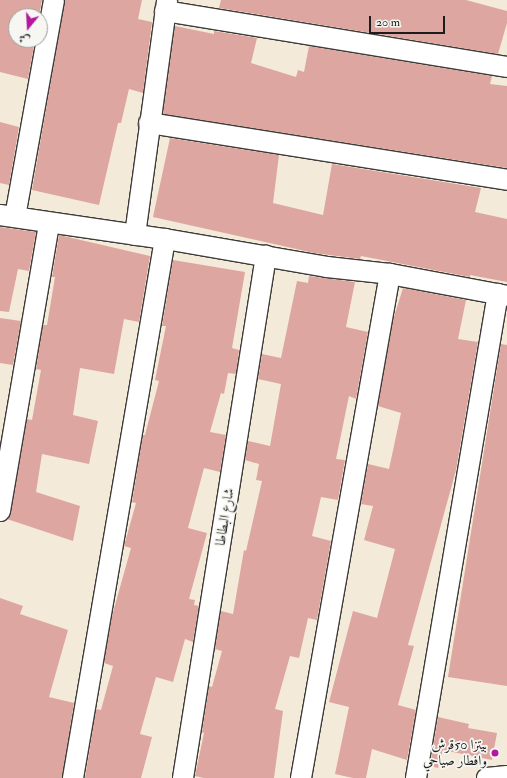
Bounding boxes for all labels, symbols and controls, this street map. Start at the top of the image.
north arrow [8,8,48,48]
scale bar [371,8,447,34]
text: 20 m [376,15,400,30]
text: ش [17,31,32,47]
street label: شارع البطاطا [212,487,238,547]
place label: بيتزا 50قرش وافطار صياحي [423,737,487,770]
marker: بيتزا 50قرش وافطار صياحي [490,748,500,758]

